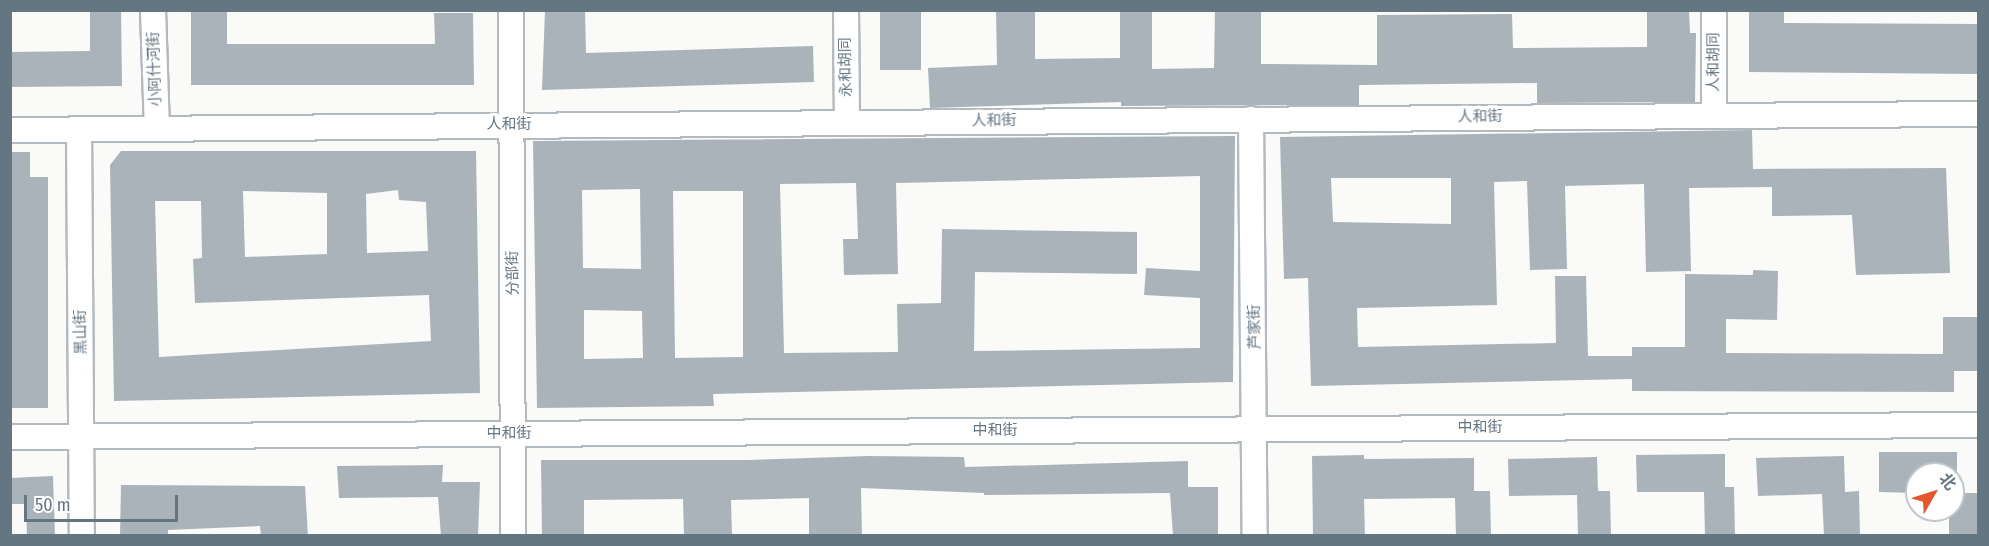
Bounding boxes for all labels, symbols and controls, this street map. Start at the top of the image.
street label: 小阿什河街 [145,31,165,107]
street label: 人和胡同 [1705,32,1723,92]
street label: 永和胡同 [836,37,856,97]
street label: 人和街 [1457,108,1503,126]
street label: 人和街 [971,112,1017,130]
street label: 人和街 [487,116,531,134]
street label: 分部街 [504,250,522,296]
street label: 芦家街 [1246,304,1264,350]
street label: 黑山街 [72,309,90,355]
street label: 中和街 [1458,419,1502,437]
street label: 中和街 [973,422,1017,440]
street label: 中和街 [487,425,531,443]
north arrow [1905,462,1965,522]
text: 北 [1935,469,1960,494]
scale bar [27,483,182,521]
text: 50 m [35,494,71,516]

